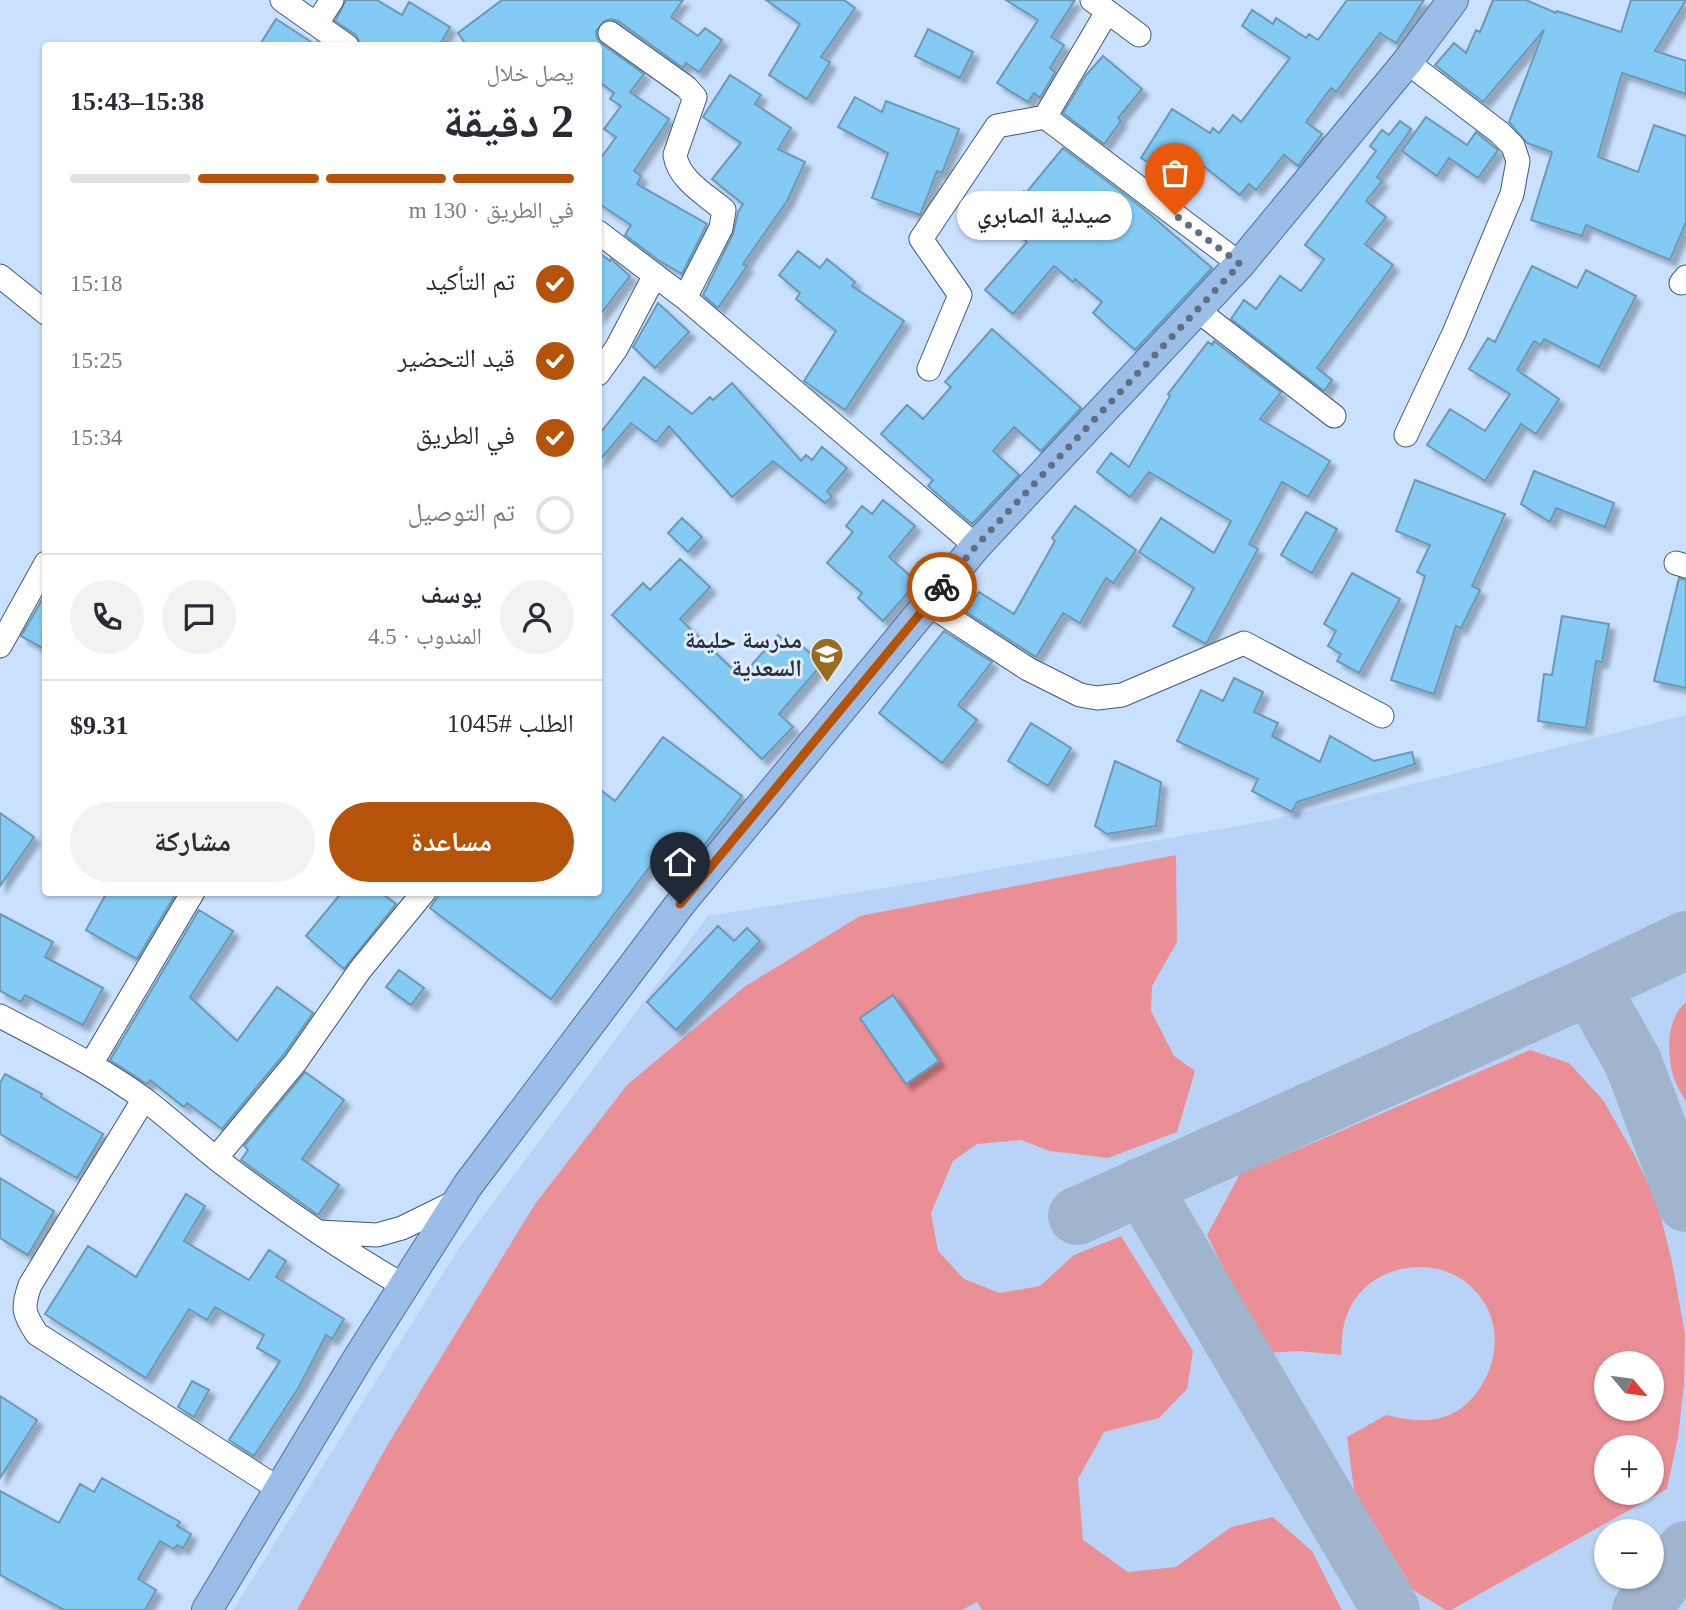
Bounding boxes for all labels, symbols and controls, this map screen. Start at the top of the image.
text: يصل خلال [487,61,574,86]
text: 15:38–15:43 [70,87,204,116]
text: 2 دقيقة [443,96,574,147]
pin [1145,143,1205,215]
icon: bag [1156,154,1194,192]
callout: صيدلية الصابري [958,190,1133,240]
text: في الطريق · 130 m [409,198,574,223]
text: صيدلية الصابري [977,203,1112,228]
icon: check [536,265,574,303]
text: تم التأكيد [426,267,515,296]
text: 15:18 [70,271,122,296]
icon: check [536,342,574,380]
text: قيد التحضير [397,344,515,373]
text: 15:25 [70,348,122,373]
icon: check [536,419,574,457]
text: في الطريق [416,421,515,450]
text: 15:34 [70,425,122,450]
text: تم التوصيل [407,498,515,527]
courier [907,552,977,622]
icon: bike [923,568,961,606]
button: phone [70,580,144,654]
button: chat [162,580,236,654]
text: يوسف [421,580,482,609]
button: person [500,580,574,654]
text: المندوب · 4.5 [368,624,482,649]
place label: مدرسة حليمة السعدية [685,627,802,682]
school or university icon: مدرسة حليمة السعدية [808,635,846,684]
text: الطلب #1045 [447,709,574,738]
text: $9.31 [70,711,129,740]
button: مشاركة [70,802,315,882]
button: مساعدة [329,802,574,882]
pin [650,832,710,904]
icon: home [661,843,699,881]
north arrow [1594,1351,1664,1421]
map controls [1594,1351,1664,1589]
button: + [1594,1435,1664,1505]
button: − [1594,1519,1664,1589]

